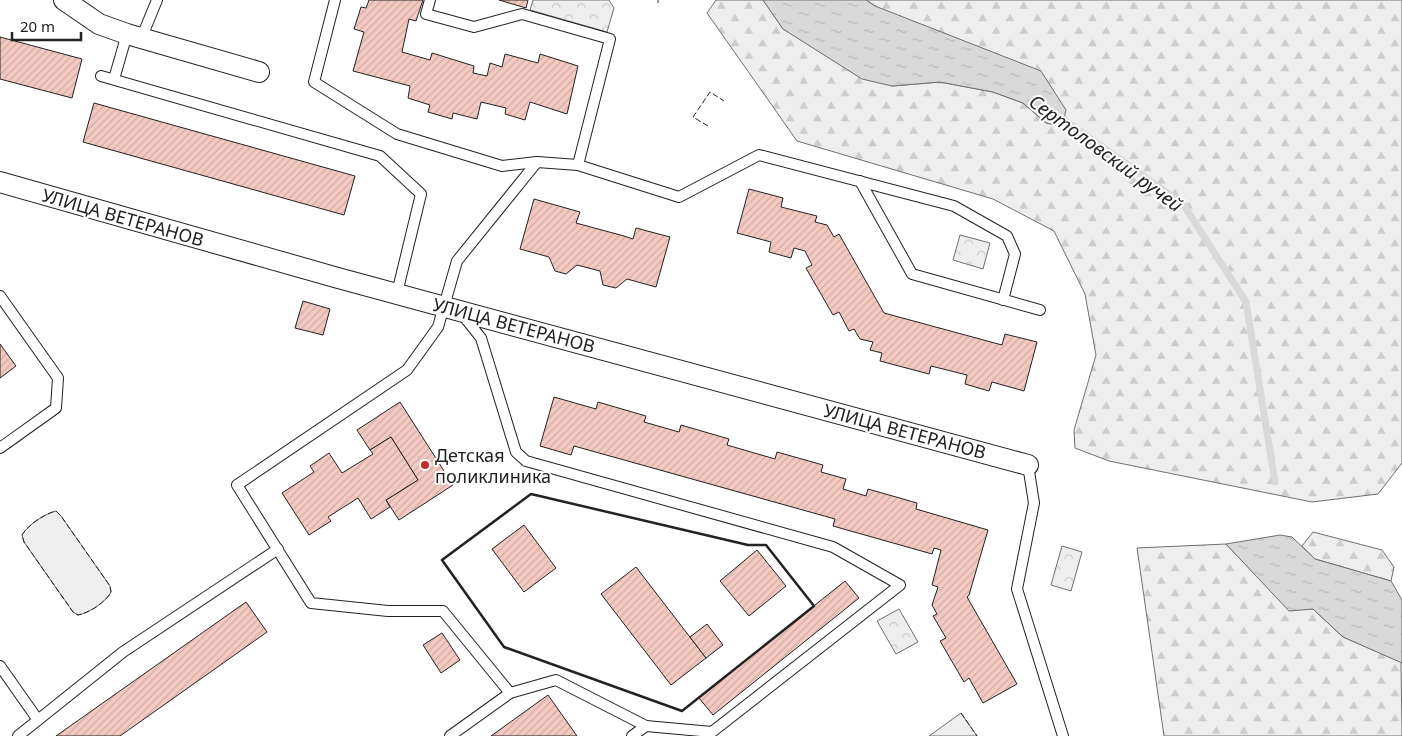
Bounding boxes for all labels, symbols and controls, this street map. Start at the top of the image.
scale bar [12,10,81,42]
text: 20 m [20,16,55,36]
water label: Сертоловский ручей [1024,88,1188,218]
street label: УЛИЦА ВЕТЕРАНОВ [39,182,207,252]
street label: УЛИЦА ВЕТЕРАНОВ [430,292,598,358]
street label: УЛИЦА ВЕТЕРАНОВ [821,398,989,464]
place label: Детская поликлиника [435,443,551,488]
marker: Детская поликлиника [419,459,431,471]

